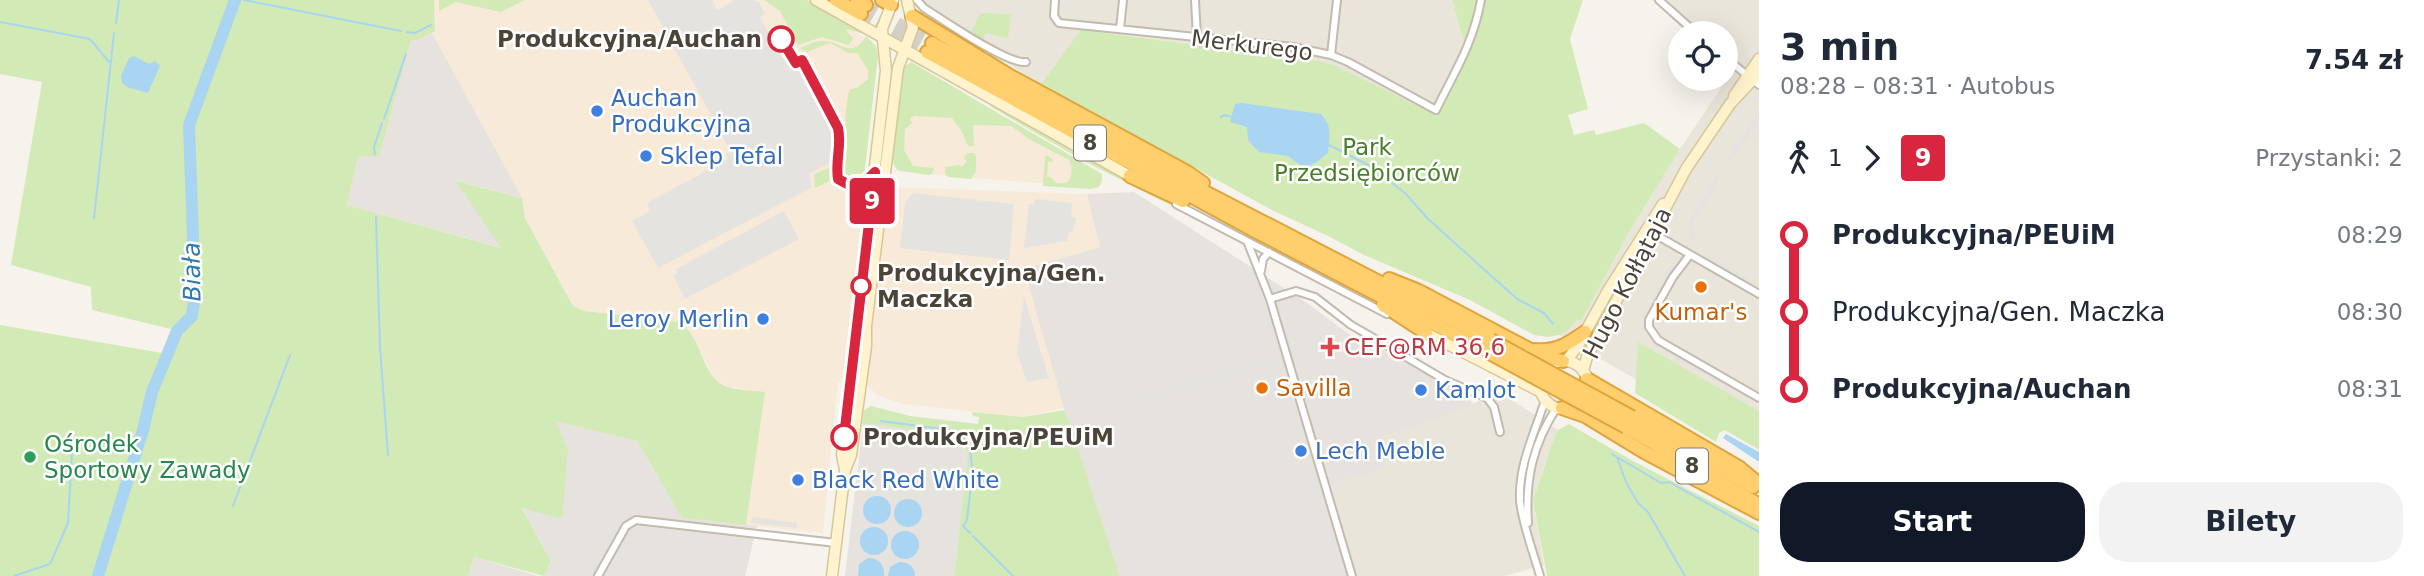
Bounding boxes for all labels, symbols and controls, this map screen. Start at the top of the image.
map controls [1668,21,1738,91]
button: locate [1668,21,1738,91]
street label: Merkurego [1190,25,1314,65]
text: 3 min [1780,25,1899,69]
place label: Produkcyjna/Auchan [497,26,762,52]
marker: Produkcyjna/Auchan [768,26,794,52]
text: 7.54 zł [2305,45,2403,75]
text: 08:28 – 08:31 · Autobus [1780,73,2055,99]
place label: Auchan Produkcyjna [611,85,751,137]
marker: Auchan Produkcyjna [589,103,605,119]
road number: 8 [1074,125,1106,160]
park label: Park Przedsiębiorców [1274,134,1460,186]
icon: walk [1780,139,1818,177]
icon: forward [1853,139,1891,177]
place label: Sklep Tefal [660,143,783,169]
text: 9 [1915,144,1931,172]
text: 1 [1828,145,1843,171]
text: Przystanki: 2 [2255,145,2403,171]
marker: Sklep Tefal [638,148,654,164]
line badge: 9 [849,178,895,224]
text: 9 [864,187,880,215]
street label: Hugo Kołłątaja [1578,203,1676,363]
text: Produkcyjna/PEUiM [1832,220,2116,250]
text: 08:29 [2337,222,2403,248]
water label: Biała [177,242,207,302]
place label: Produkcyjna/Gen. Maczka [877,260,1106,312]
marker: Produkcyjna/Gen. Maczka [851,276,871,296]
marker: Kumar's [1693,279,1709,295]
text: Produkcyjna/Gen. Maczka [1832,297,2165,327]
place label: Kumar's [1655,299,1747,325]
text: 08:30 [2337,299,2403,325]
place label: Leroy Merlin [608,306,749,332]
marker: Leroy Merlin [755,311,771,327]
place label: CEF@RM 36,6 [1344,334,1505,360]
marker: CEF@RM 36,6 [1322,339,1338,355]
text: Produkcyjna/Auchan [1832,374,2132,404]
place label: Savilla [1276,375,1352,401]
text: 08:31 [2337,376,2403,402]
place label: Kamlot [1435,377,1516,403]
marker: Savilla [1254,380,1270,396]
marker: Kamlot [1413,382,1429,398]
marker: Produkcyjna/PEUiM [831,424,857,450]
place label: Produkcyjna/PEUiM [863,424,1114,450]
place label: Ośrodek Sportowy Zawady [44,431,251,483]
place label: Lech Meble [1315,438,1445,464]
marker: Lech Meble [1293,443,1309,459]
road number: 8 [1676,448,1708,484]
marker: Ośrodek Sportowy Zawady [22,449,38,465]
place label: Black Red White [812,467,999,493]
marker: Black Red White [790,472,806,488]
button: Start [1780,482,2085,562]
button: Bilety [2099,482,2403,562]

